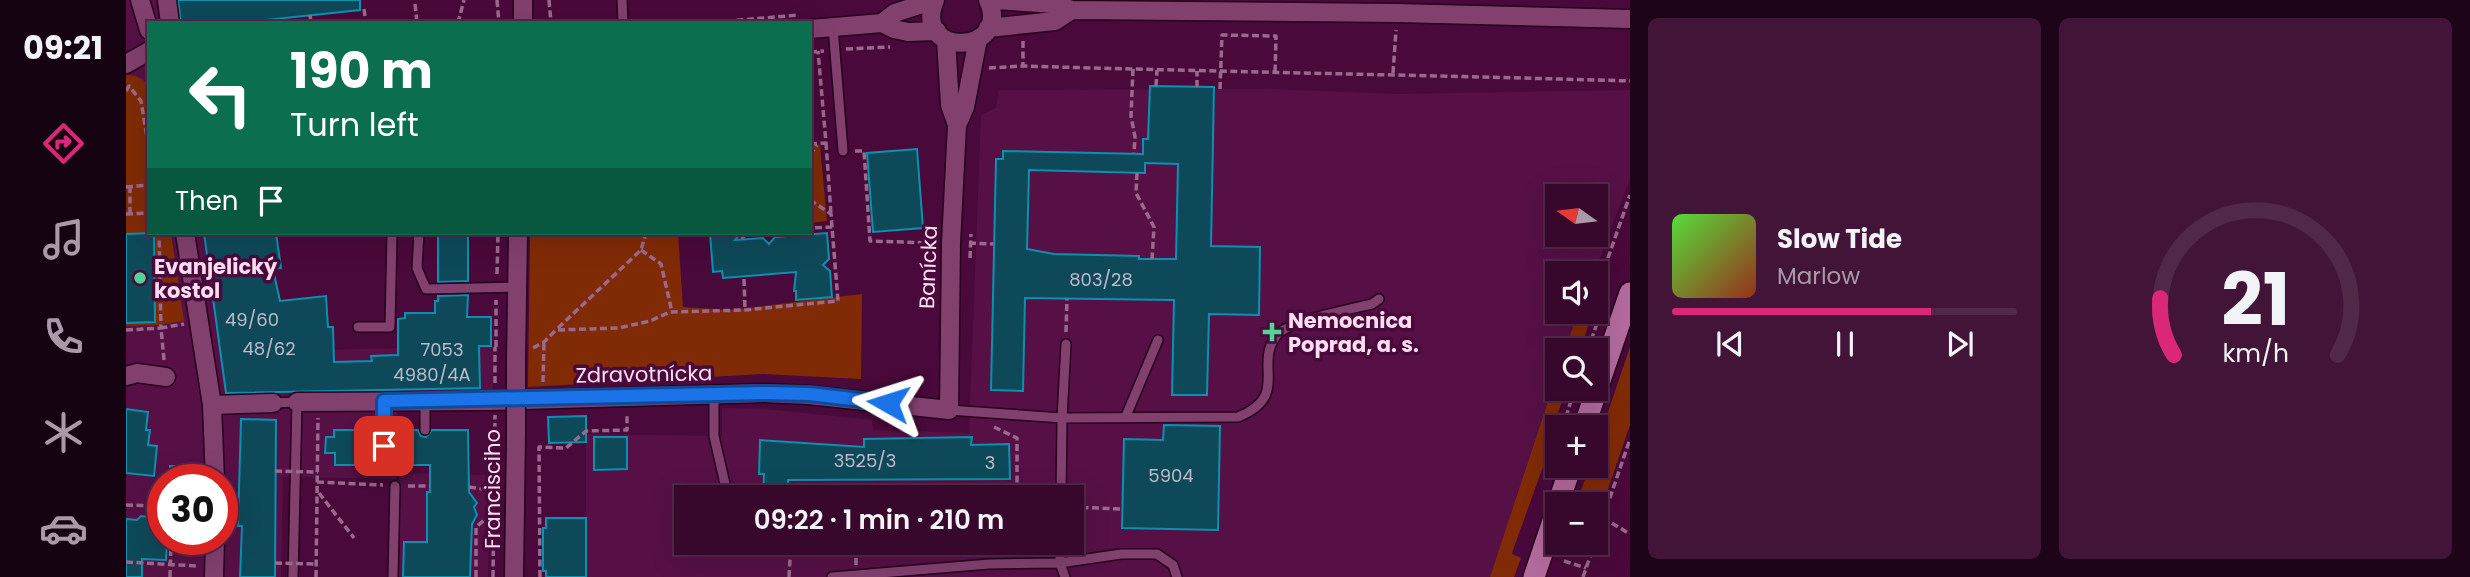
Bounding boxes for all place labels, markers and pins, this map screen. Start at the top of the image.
place label: Evanjelický kostol [154,252,278,305]
marker: Evanjelický kostol [132,270,148,286]
place label: Nemocnica Poprad, a. s. [1288,306,1419,359]
marker: Nemocnica Poprad, a. s. [1262,322,1282,342]
pin [354,416,414,476]

